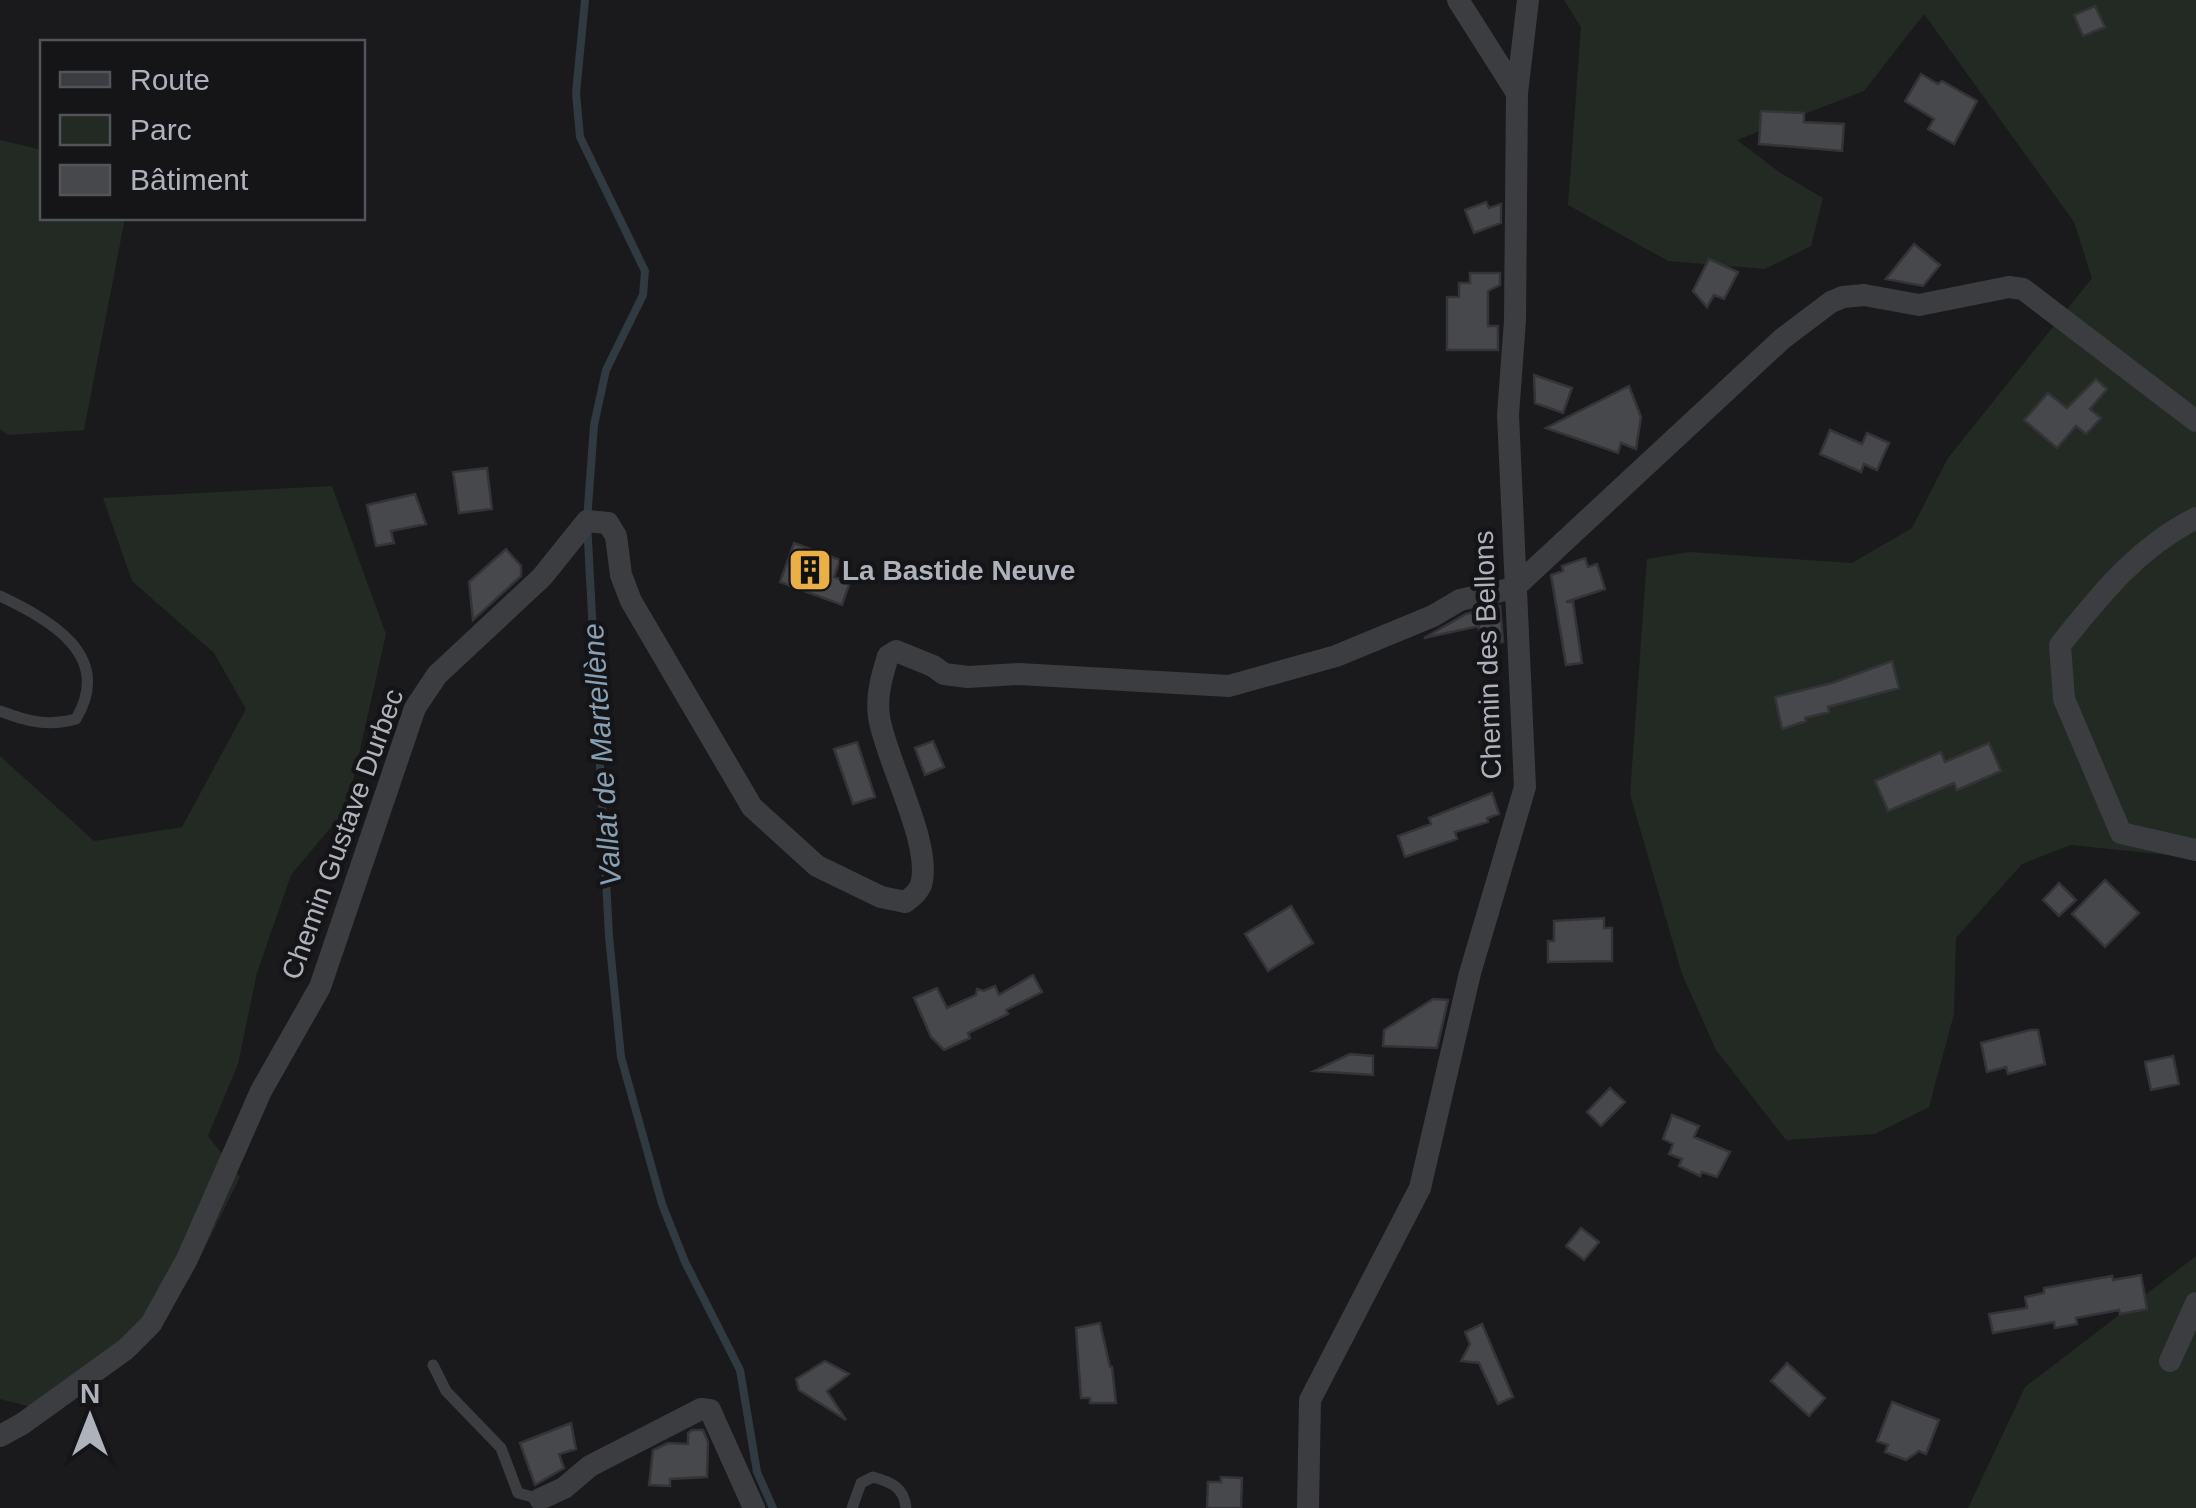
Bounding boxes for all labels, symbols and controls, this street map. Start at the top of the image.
legend [40,40,365,220]
text: Route [130,63,210,96]
text: Parc [130,113,192,146]
text: Bâtiment [130,163,249,196]
street label: Chemin des Bellons [1468,530,1507,780]
building icon: La Bastide Neuve [787,547,833,593]
place label: La Bastide Neuve [842,555,1075,586]
water label: Vallat de Martellène [576,622,627,888]
street label: Chemin Gustave Durbec [275,685,409,984]
north arrow [40,1368,140,1468]
text: N [80,1378,100,1409]

